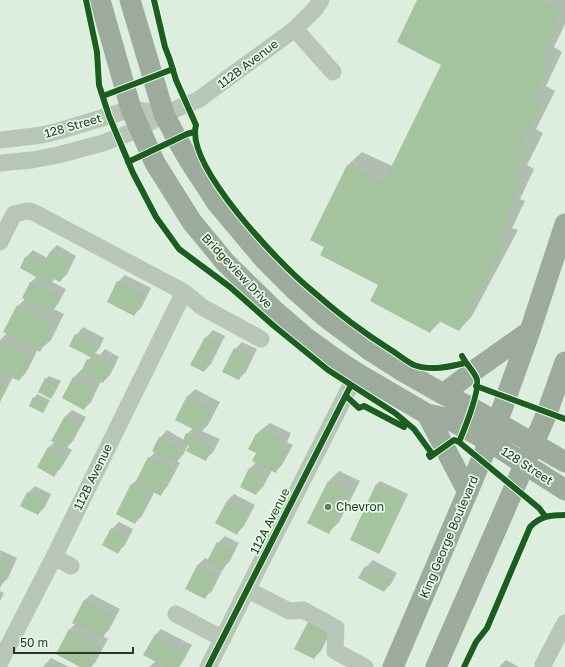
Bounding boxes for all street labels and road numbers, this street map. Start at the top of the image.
street label: 112B Avenue [214,36,281,91]
street label: 128 Street [43,110,103,141]
street label: Bridgeview Drive [199,230,276,311]
street label: 112B Avenue [70,441,115,512]
street label: 128 Street [499,443,556,488]
street label: King George Boulevard [416,473,481,600]
street label: 112A Avenue [247,485,293,556]

